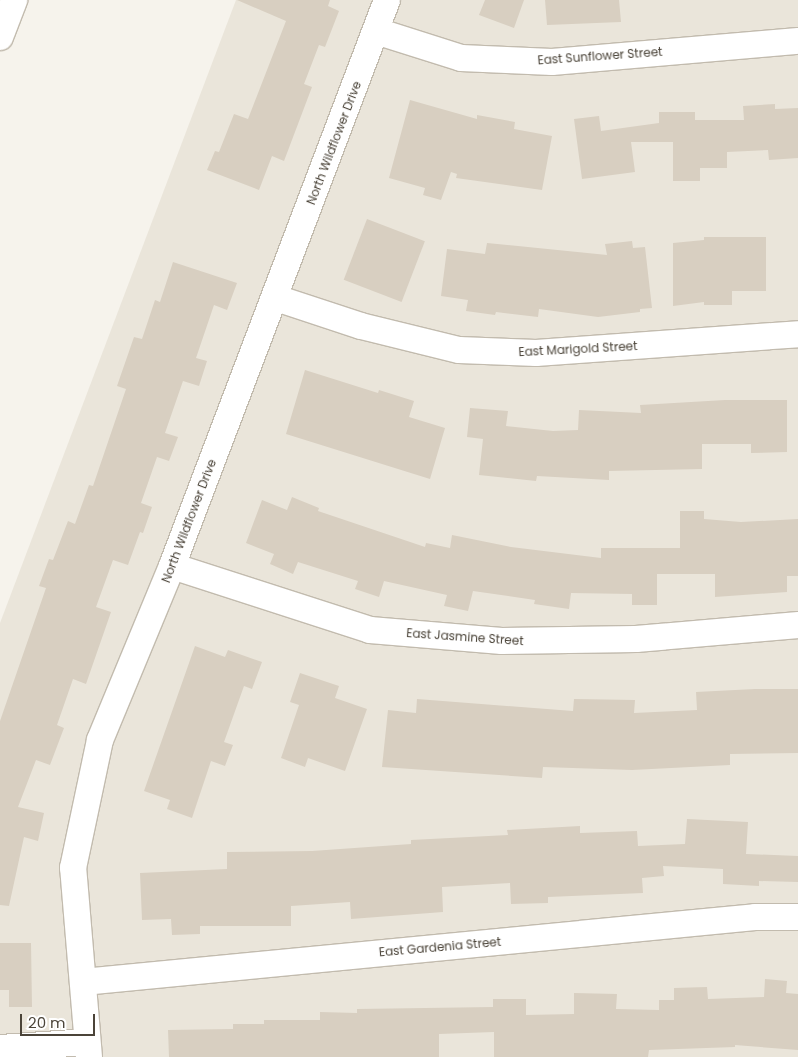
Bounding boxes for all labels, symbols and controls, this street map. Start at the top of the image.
street label: East Sunflower Street [537,44,663,68]
street label: North Wildflower Drive [304,79,364,207]
street label: East Marigold Street [518,339,638,359]
street label: North Wildflower Drive [159,457,219,585]
street label: East Jasmine Street [406,626,524,648]
street label: East Gardenia Street [378,934,502,960]
scale bar [22,1004,98,1036]
text: 20 m [28,1012,66,1033]

